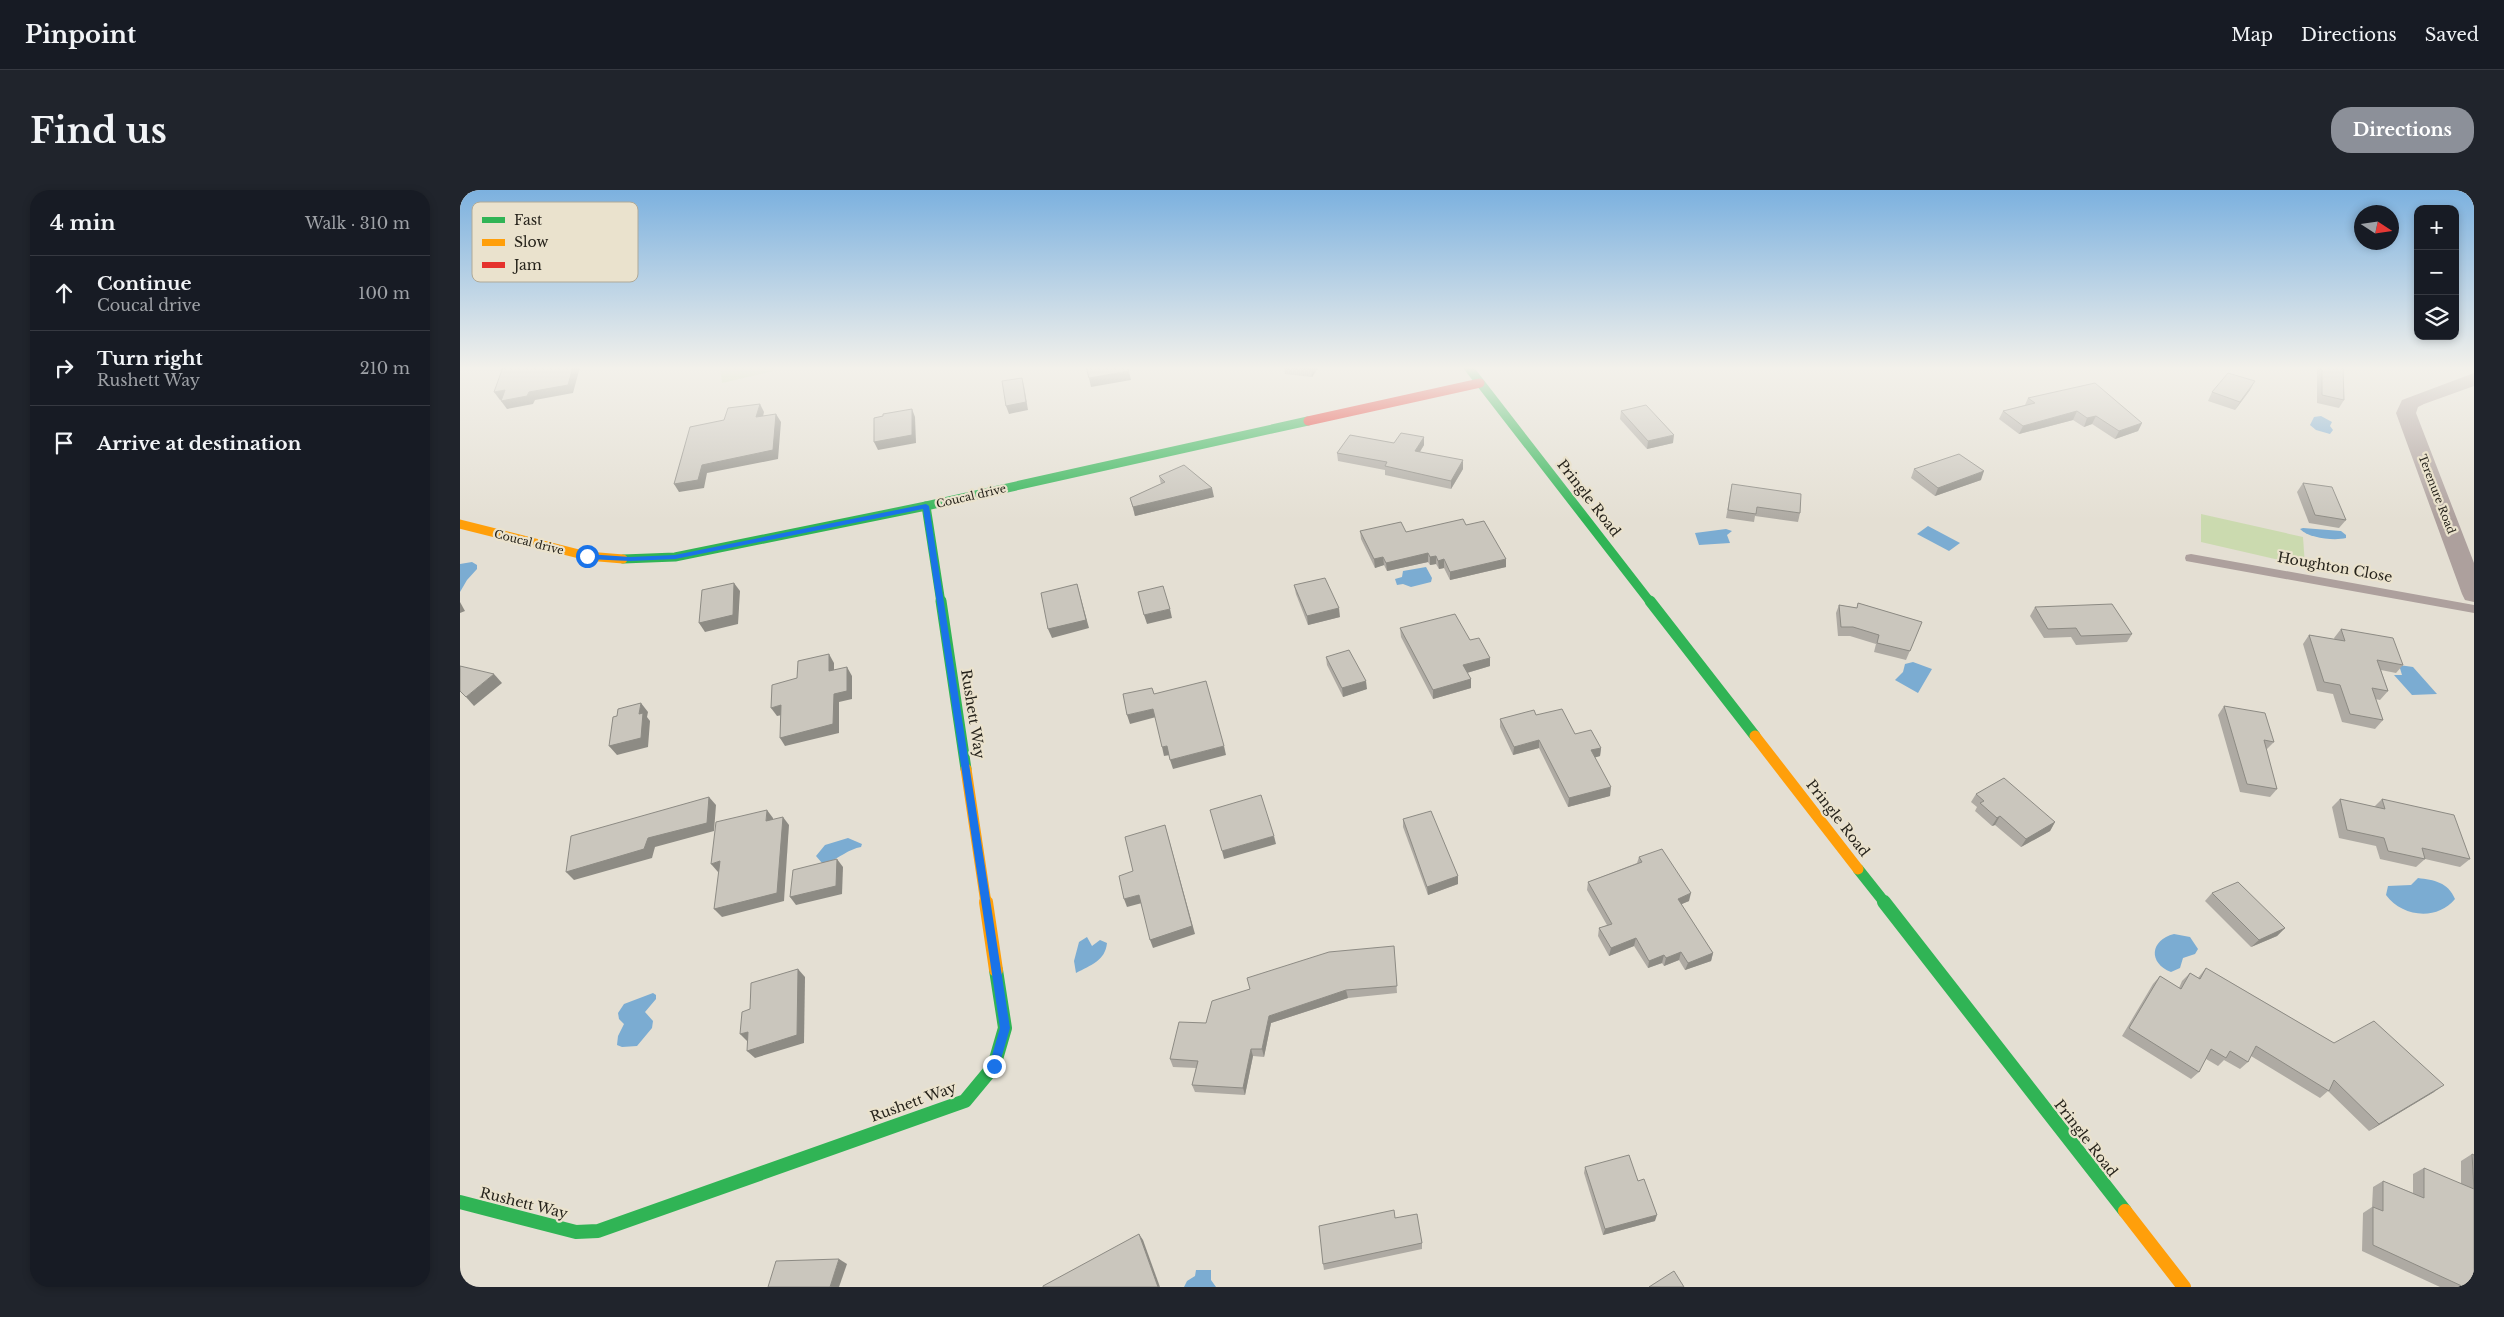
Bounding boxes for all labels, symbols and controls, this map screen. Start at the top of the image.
text: Pinpoint [25,20,136,49]
text: Map [2231,24,2273,46]
text: Directions [2301,24,2397,46]
text: Saved [2425,24,2479,46]
button: Directions [2331,107,2474,153]
text: Find us [30,109,167,152]
legend [472,202,638,282]
north arrow [2354,205,2399,250]
map controls [2414,205,2459,340]
button: + [2414,205,2459,250]
text: 4 min [50,210,116,236]
text: Fast [514,211,543,229]
text: Walk · 310 m [305,213,410,233]
text: Slow [514,233,548,251]
button: − [2414,250,2459,295]
text: Jam [512,256,542,274]
text: Continue [97,272,192,295]
icon: ahead [50,279,78,307]
text: 100 m [358,283,410,303]
text: Coucal drive [97,295,201,315]
button: layers [2414,295,2459,340]
text: Turn right [97,347,203,370]
icon: right [50,354,78,382]
text: 210 m [360,358,410,378]
text: Rushett Way [97,370,200,390]
icon: arrive [50,429,78,457]
text: Arrive at destination [97,432,301,455]
street label: Terenure Road [2415,452,2459,536]
street label: Pringle Road [1553,456,1625,541]
street label: Coucal drive [935,481,1007,511]
street label: Coucal drive [493,527,565,557]
route start [576,545,599,568]
street label: Houghton Close [2276,548,2394,586]
street label: Rushett Way [957,668,989,760]
street label: Pringle Road [1802,776,1874,861]
route end [983,1055,1006,1078]
street label: Rushett Way [868,1078,958,1126]
street label: Pringle Road [2050,1096,2122,1181]
street label: Rushett Way [478,1183,570,1223]

